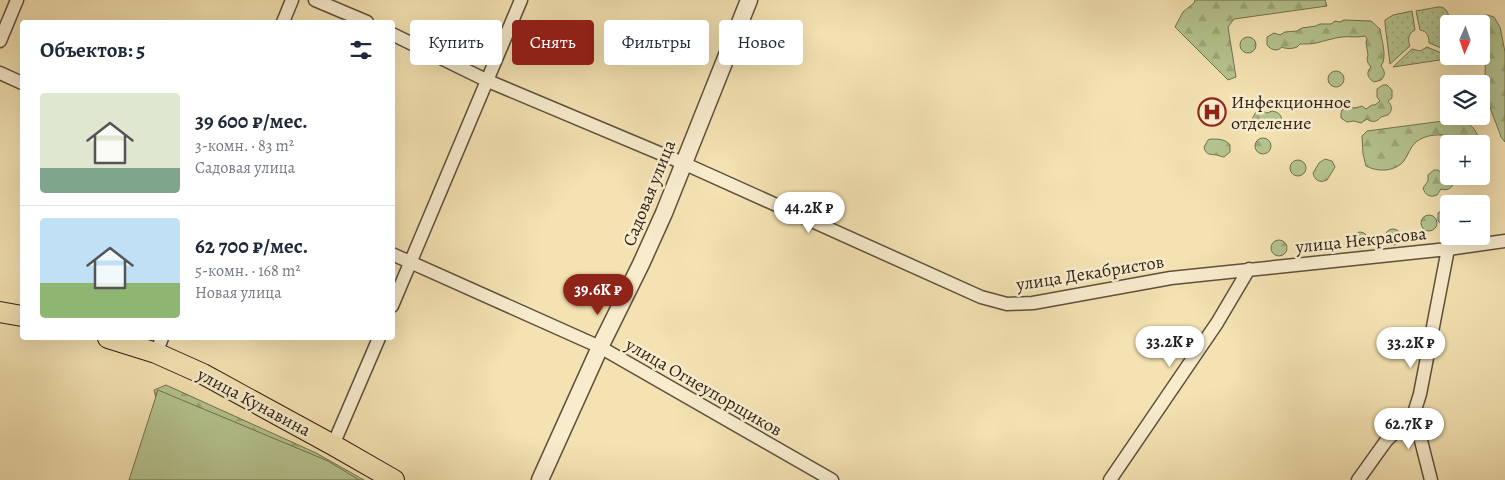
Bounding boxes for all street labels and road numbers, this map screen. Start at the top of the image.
street label: Садовая улица [617,136,681,250]
street label: улица Некрасова [1293,221,1428,259]
street label: улица Декабристов [1013,249,1166,297]
street label: улица Огнеупорщиков [620,332,787,442]
street label: улица Кунавина [192,362,316,442]

